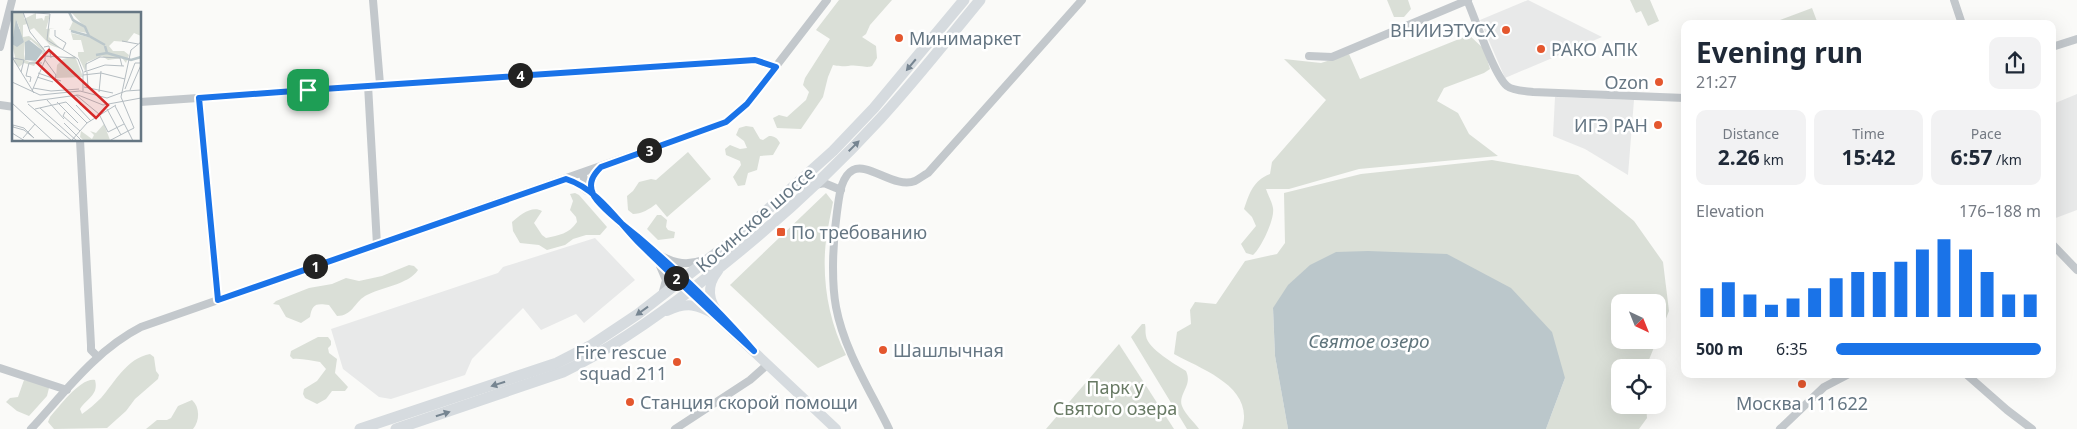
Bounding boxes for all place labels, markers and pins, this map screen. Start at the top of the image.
place label: ВНИИЭТУСХ [1390,18,1496,42]
marker: ВНИИЭТУСХ [1500,24,1512,36]
place label: Минимаркет [909,26,1021,50]
marker: Минимаркет [893,32,905,44]
place label: РАКО АПК [1551,37,1638,61]
marker: РАКО АПК [1535,43,1547,55]
pin: 4 [508,62,532,88]
pin [287,69,329,111]
place label: Ozon [1604,70,1649,94]
marker: Ozon [1653,76,1665,88]
place label: ИГЭ РАН [1574,113,1648,137]
marker: ИГЭ РАН [1652,119,1664,131]
pin: 3 [636,138,662,162]
place label: По требованию [791,220,927,244]
marker: По требованию [775,226,787,238]
pin: 1 [302,254,328,278]
pin: 2 [664,266,688,290]
place label: Шашлычная [893,338,1004,362]
place label: Fire rescue squad 211 [575,340,667,385]
marker: Шашлычная [877,344,889,356]
marker: Fire rescue squad 211 [671,356,683,368]
marker: Москва 111622 [1796,378,1808,390]
place label: Станция скорой помощи [640,390,858,414]
place label: Москва 111622 [1736,391,1868,415]
marker: Станция скорой помощи [624,396,636,408]

